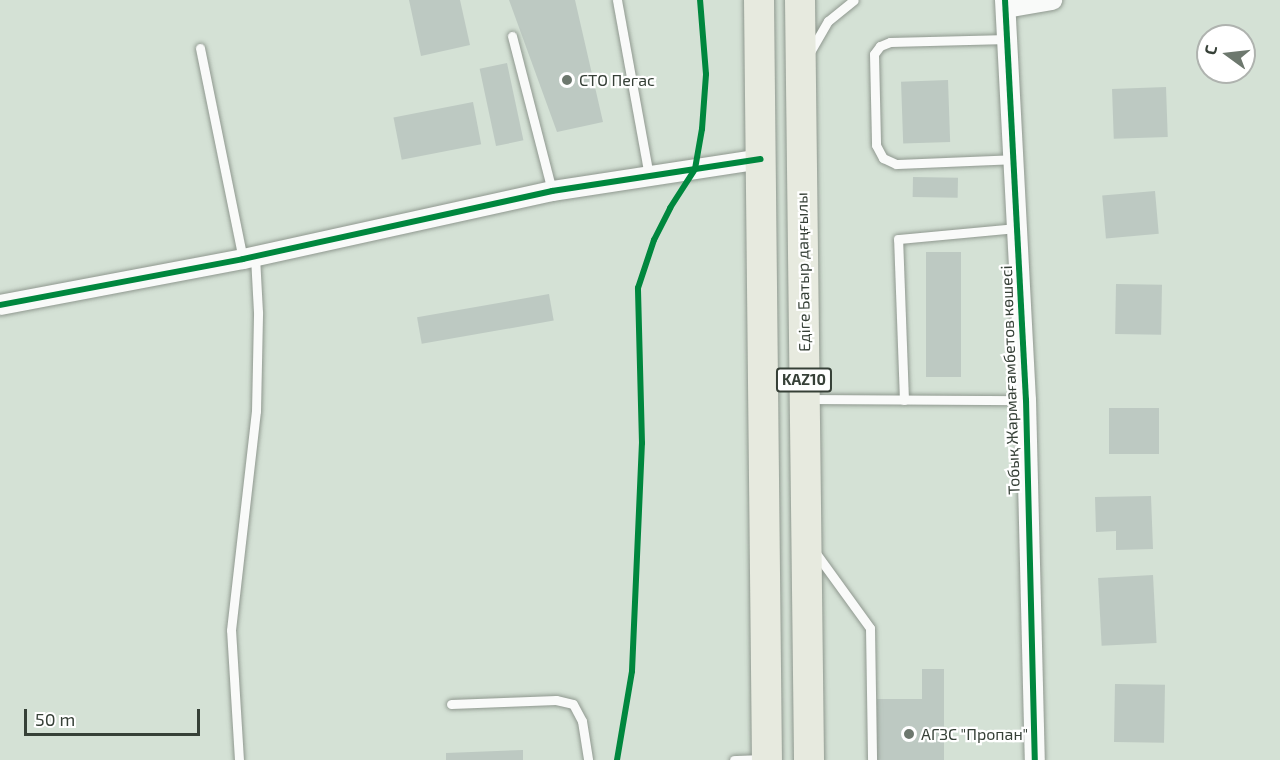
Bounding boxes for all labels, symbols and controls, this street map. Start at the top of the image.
north arrow [1196,24,1256,84]
text: С [1200,43,1220,57]
place label: СТО Пегас [579,70,655,90]
marker: СТО Пегас [560,73,574,87]
street label: Едіге Батыр даңғылы [792,192,814,352]
street label: Тобық Жармағамбетов көшесі [996,265,1024,495]
road number: KAZ10 [776,368,832,392]
scale bar [27,697,202,735]
text: 50 m [35,708,75,730]
place label: АГЗС "Пропан" [921,724,1028,744]
marker: АГЗС "Пропан" [902,727,916,741]

